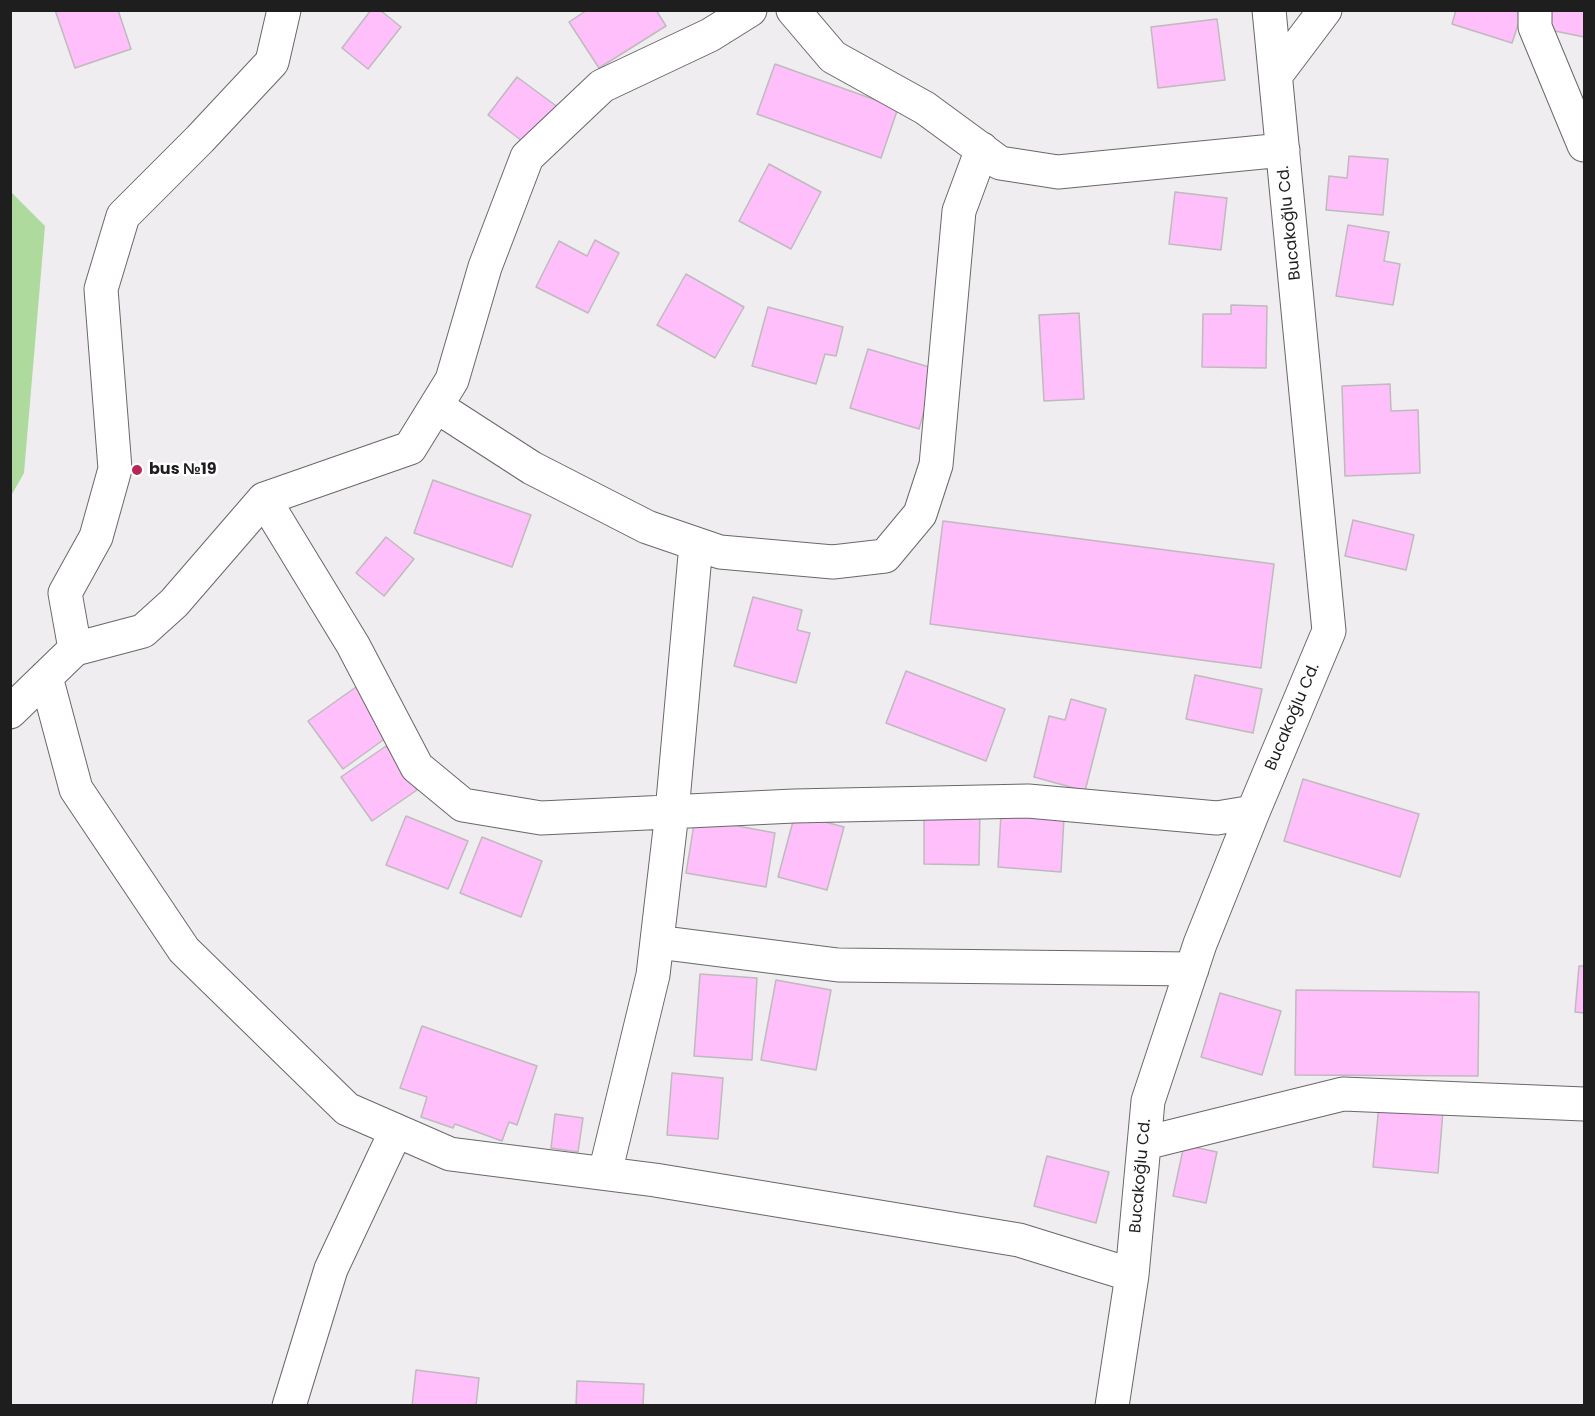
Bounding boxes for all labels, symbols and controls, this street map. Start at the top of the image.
street label: Bucakoğlu Cd. [1274,165,1306,281]
place label: bus №19 [149,460,217,480]
marker: bus №19 [130,463,144,477]
street label: Bucakoğlu Cd. [1262,660,1324,774]
street label: Bucakoğlu Cd. [1126,1118,1156,1234]

